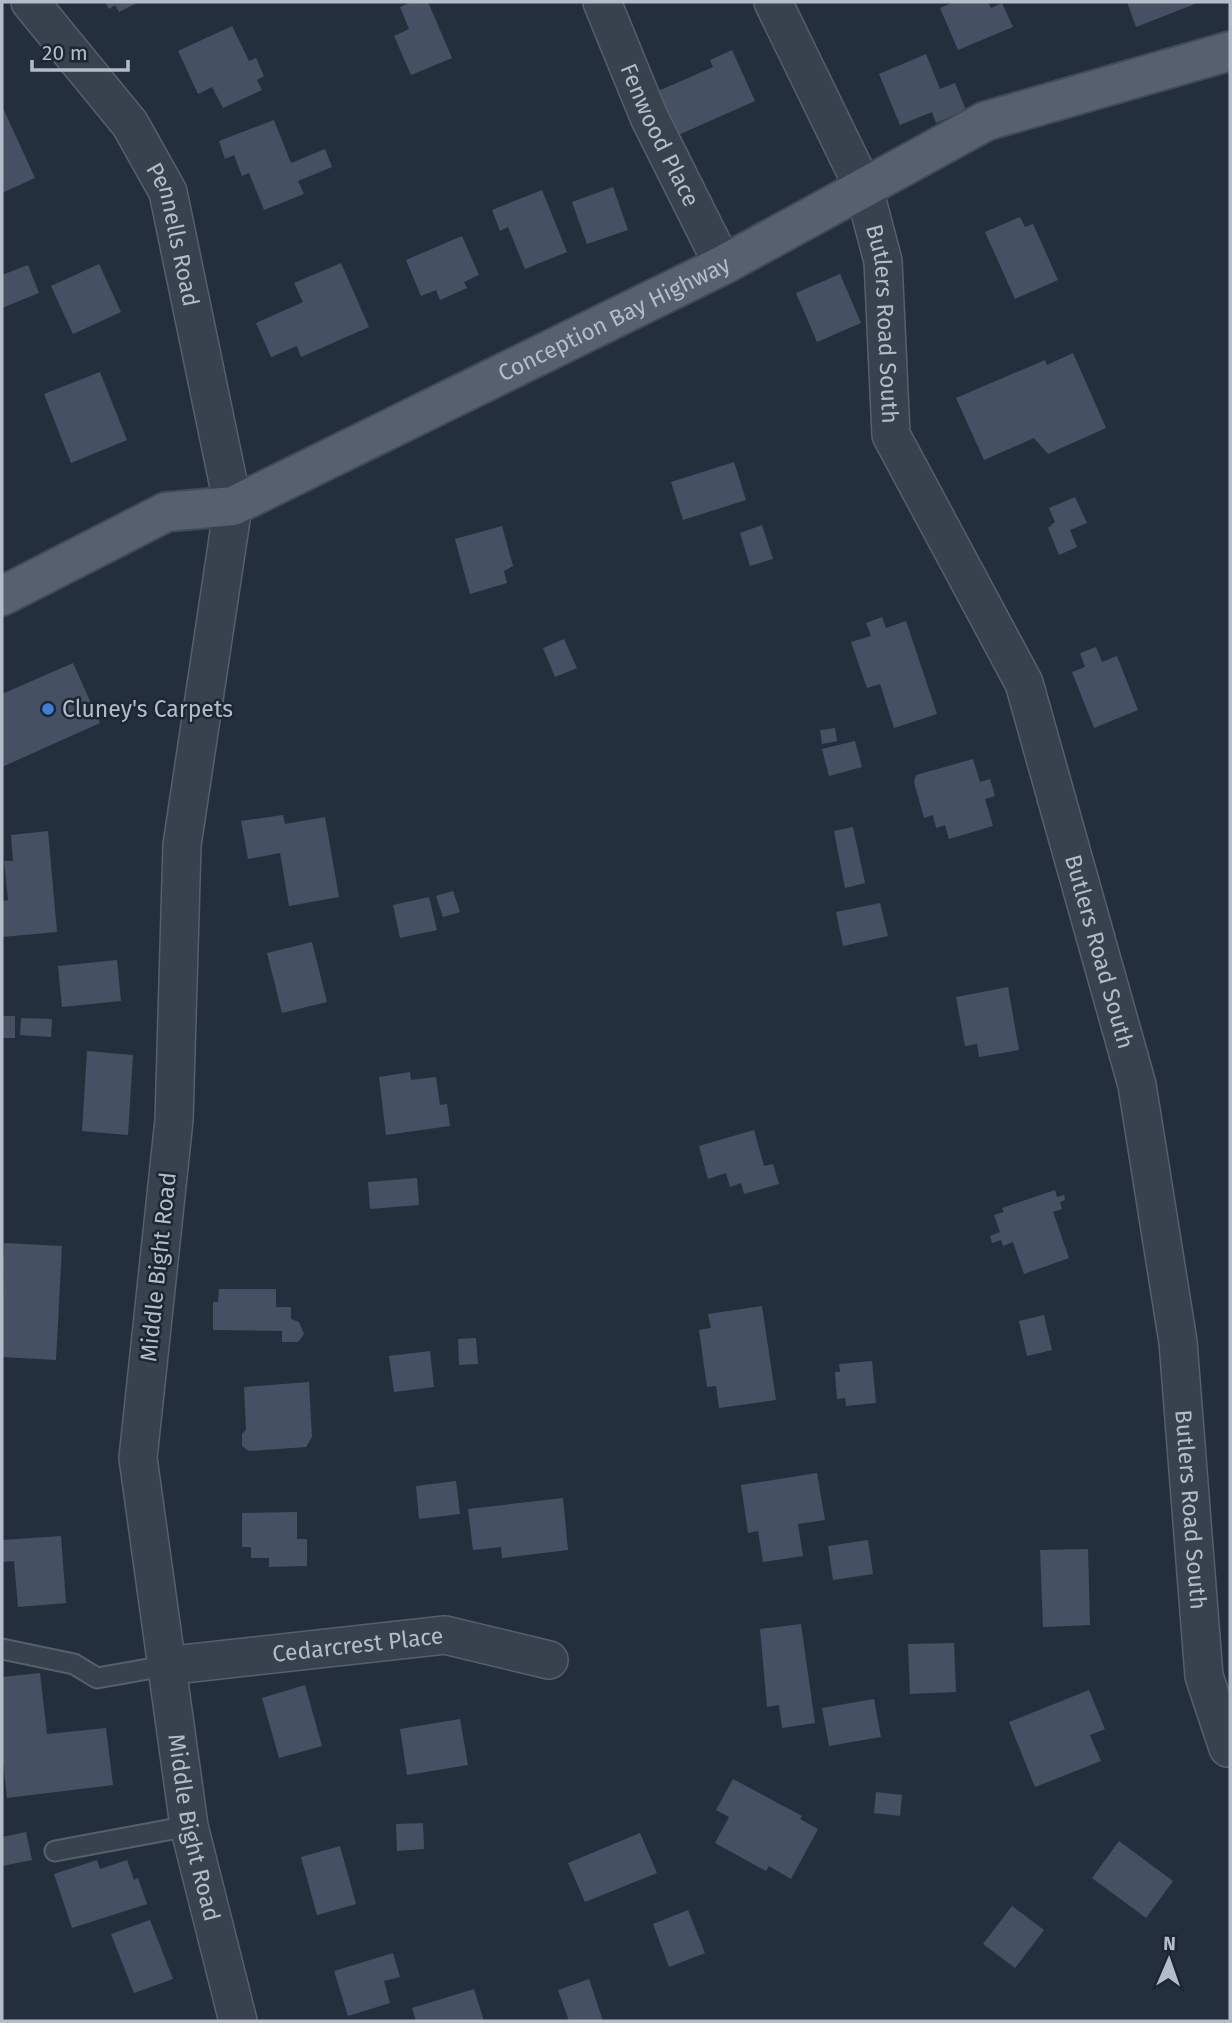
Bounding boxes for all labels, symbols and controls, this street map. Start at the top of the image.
scale bar [32,28,128,72]
text: 20 m [42,40,88,66]
street label: Fenwood Place [615,59,706,211]
street label: Pennells Road [140,157,205,309]
street label: Butlers Road South [860,221,904,424]
street label: Conception Bay Highway [493,250,735,387]
place label: Cluney's Carpets [62,695,233,723]
marker: Cluney's Carpets [40,701,56,717]
street label: Butlers Road South [1059,851,1140,1052]
street label: Middle Bight Road [134,1171,182,1363]
street label: Butlers Road South [1169,1409,1213,1611]
street label: Cedarcrest Place [271,1621,445,1668]
street label: Middle Bight Road [162,1732,226,1924]
north arrow [1134,1925,1204,1995]
text: N [1163,1932,1176,1955]

